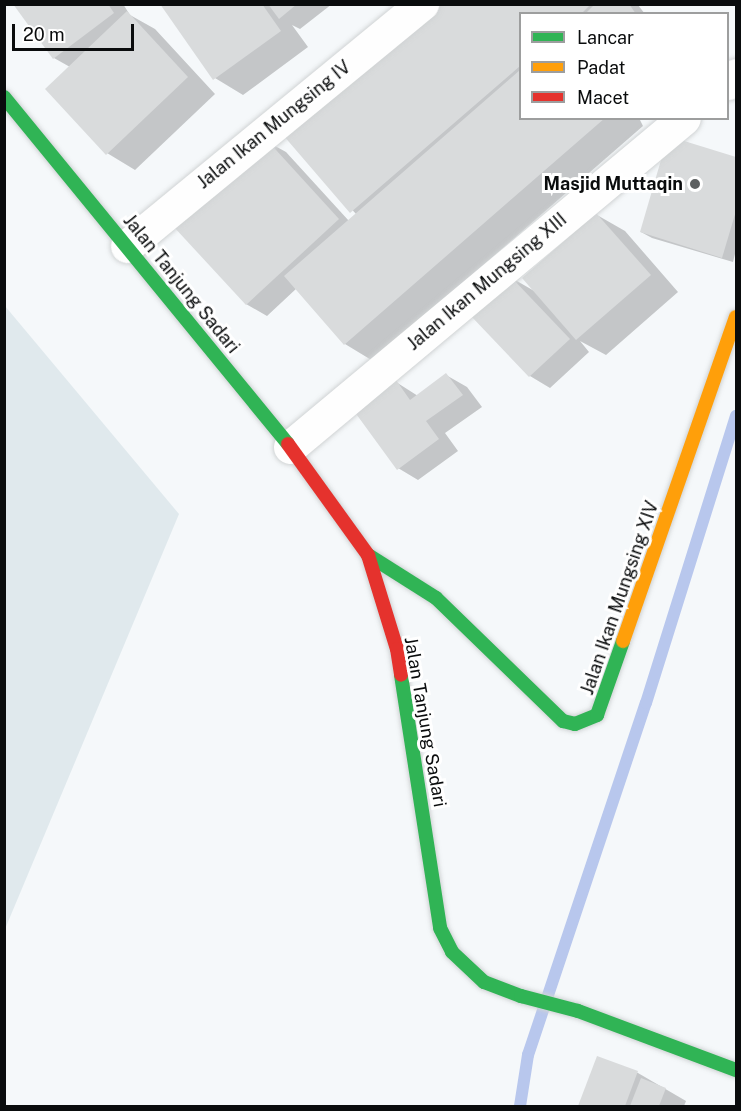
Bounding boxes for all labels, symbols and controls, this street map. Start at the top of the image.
scale bar [15,12,136,50]
legend [519,12,729,120]
text: 20 m [23,24,65,45]
text: Lancar [577,27,634,48]
street label: Jalan Ikan Mungsing IV [193,56,355,194]
text: Padat [577,57,626,78]
text: Macet [577,87,629,108]
place label: Masjid Muttaqin [544,173,683,195]
marker: Masjid Muttaqin [688,177,702,191]
street label: Jalan Ikan Mungsing XIII [403,209,571,355]
street label: Jalan Tanjung Sadari [118,210,244,358]
street label: Jalan Ikan Mungsing XIV [577,498,663,698]
street label: Jalan Tanjung Sadari [399,635,451,809]

